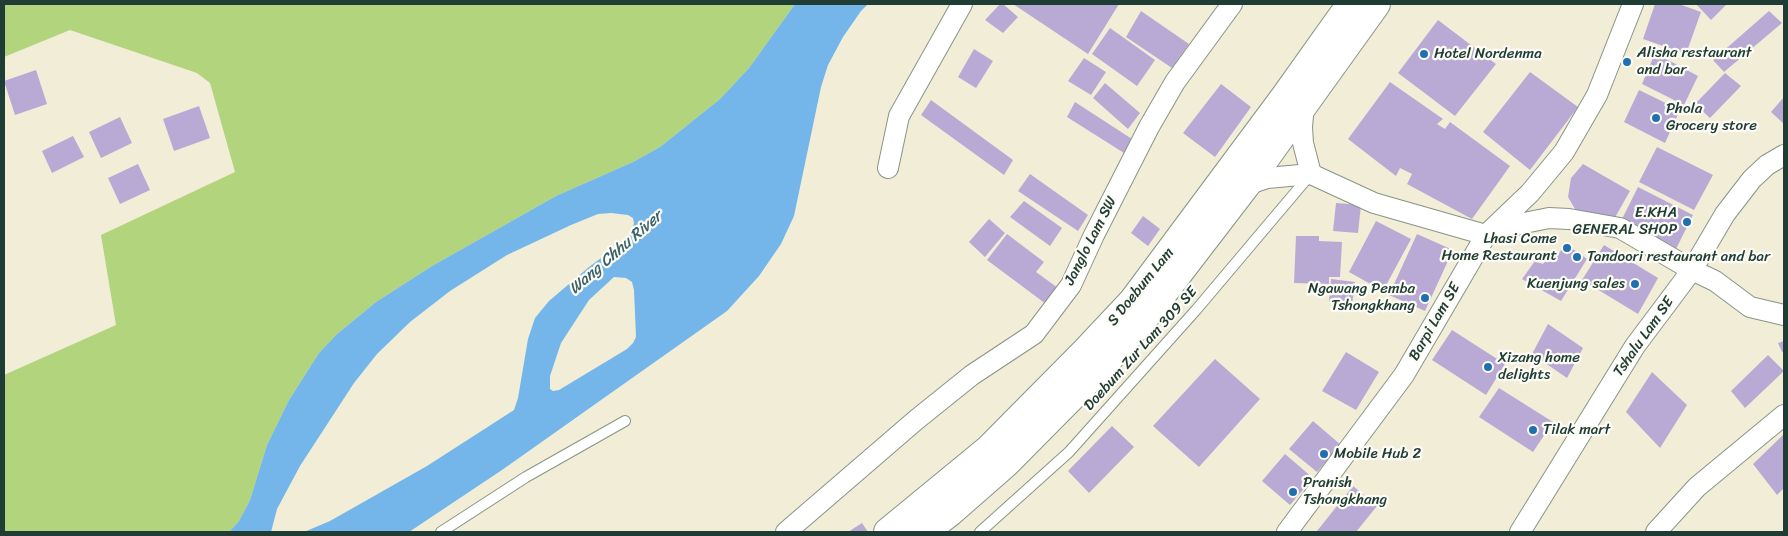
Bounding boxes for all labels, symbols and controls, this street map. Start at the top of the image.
place label: Alisha restaurant and bar [1637,44,1752,79]
place label: Hotel Nordenma [1434,45,1542,63]
marker: Hotel Nordenma [1418,48,1430,60]
marker: Alisha restaurant and bar [1621,56,1633,68]
place label: Phola Grocery store [1666,100,1757,135]
marker: Phola Grocery store [1650,112,1662,124]
street label: Janglo Lam SW [1061,194,1121,288]
place label: E.KHA GENERAL SHOP [1573,204,1677,239]
water label: Wang Chhu River [566,207,666,299]
marker: E.KHA GENERAL SHOP [1681,216,1693,228]
place label: Lhasi Come Home Restaurant [1441,230,1557,265]
marker: Lhasi Come Home Restaurant [1561,242,1573,254]
street label: S Doebum Lam [1104,244,1178,330]
place label: Tandoori restaurant and bar [1587,248,1770,266]
marker: Tandoori restaurant and bar [1571,251,1583,263]
place label: Kuenjung sales [1527,275,1625,293]
marker: Kuenjung sales [1629,278,1641,290]
place label: Ngawang Pemba Tshongkhang [1308,280,1415,315]
street label: Barpi Lam SE [1406,280,1464,364]
street label: Doebum Zur Lam 309 SE [1081,283,1201,415]
marker: Ngawang Pemba Tshongkhang [1419,292,1431,304]
street label: Tshalu Lam SE [1610,294,1678,380]
place label: Xizang home delights [1498,349,1580,384]
marker: Xizang home delights [1482,361,1494,373]
place label: Tilak mart [1543,421,1610,439]
marker: Tilak mart [1527,424,1539,436]
place label: Mobile Hub 2 [1334,445,1421,463]
marker: Mobile Hub 2 [1318,448,1330,460]
place label: Pranish Tshongkhang [1303,474,1387,509]
marker: Pranish Tshongkhang [1287,486,1299,498]

